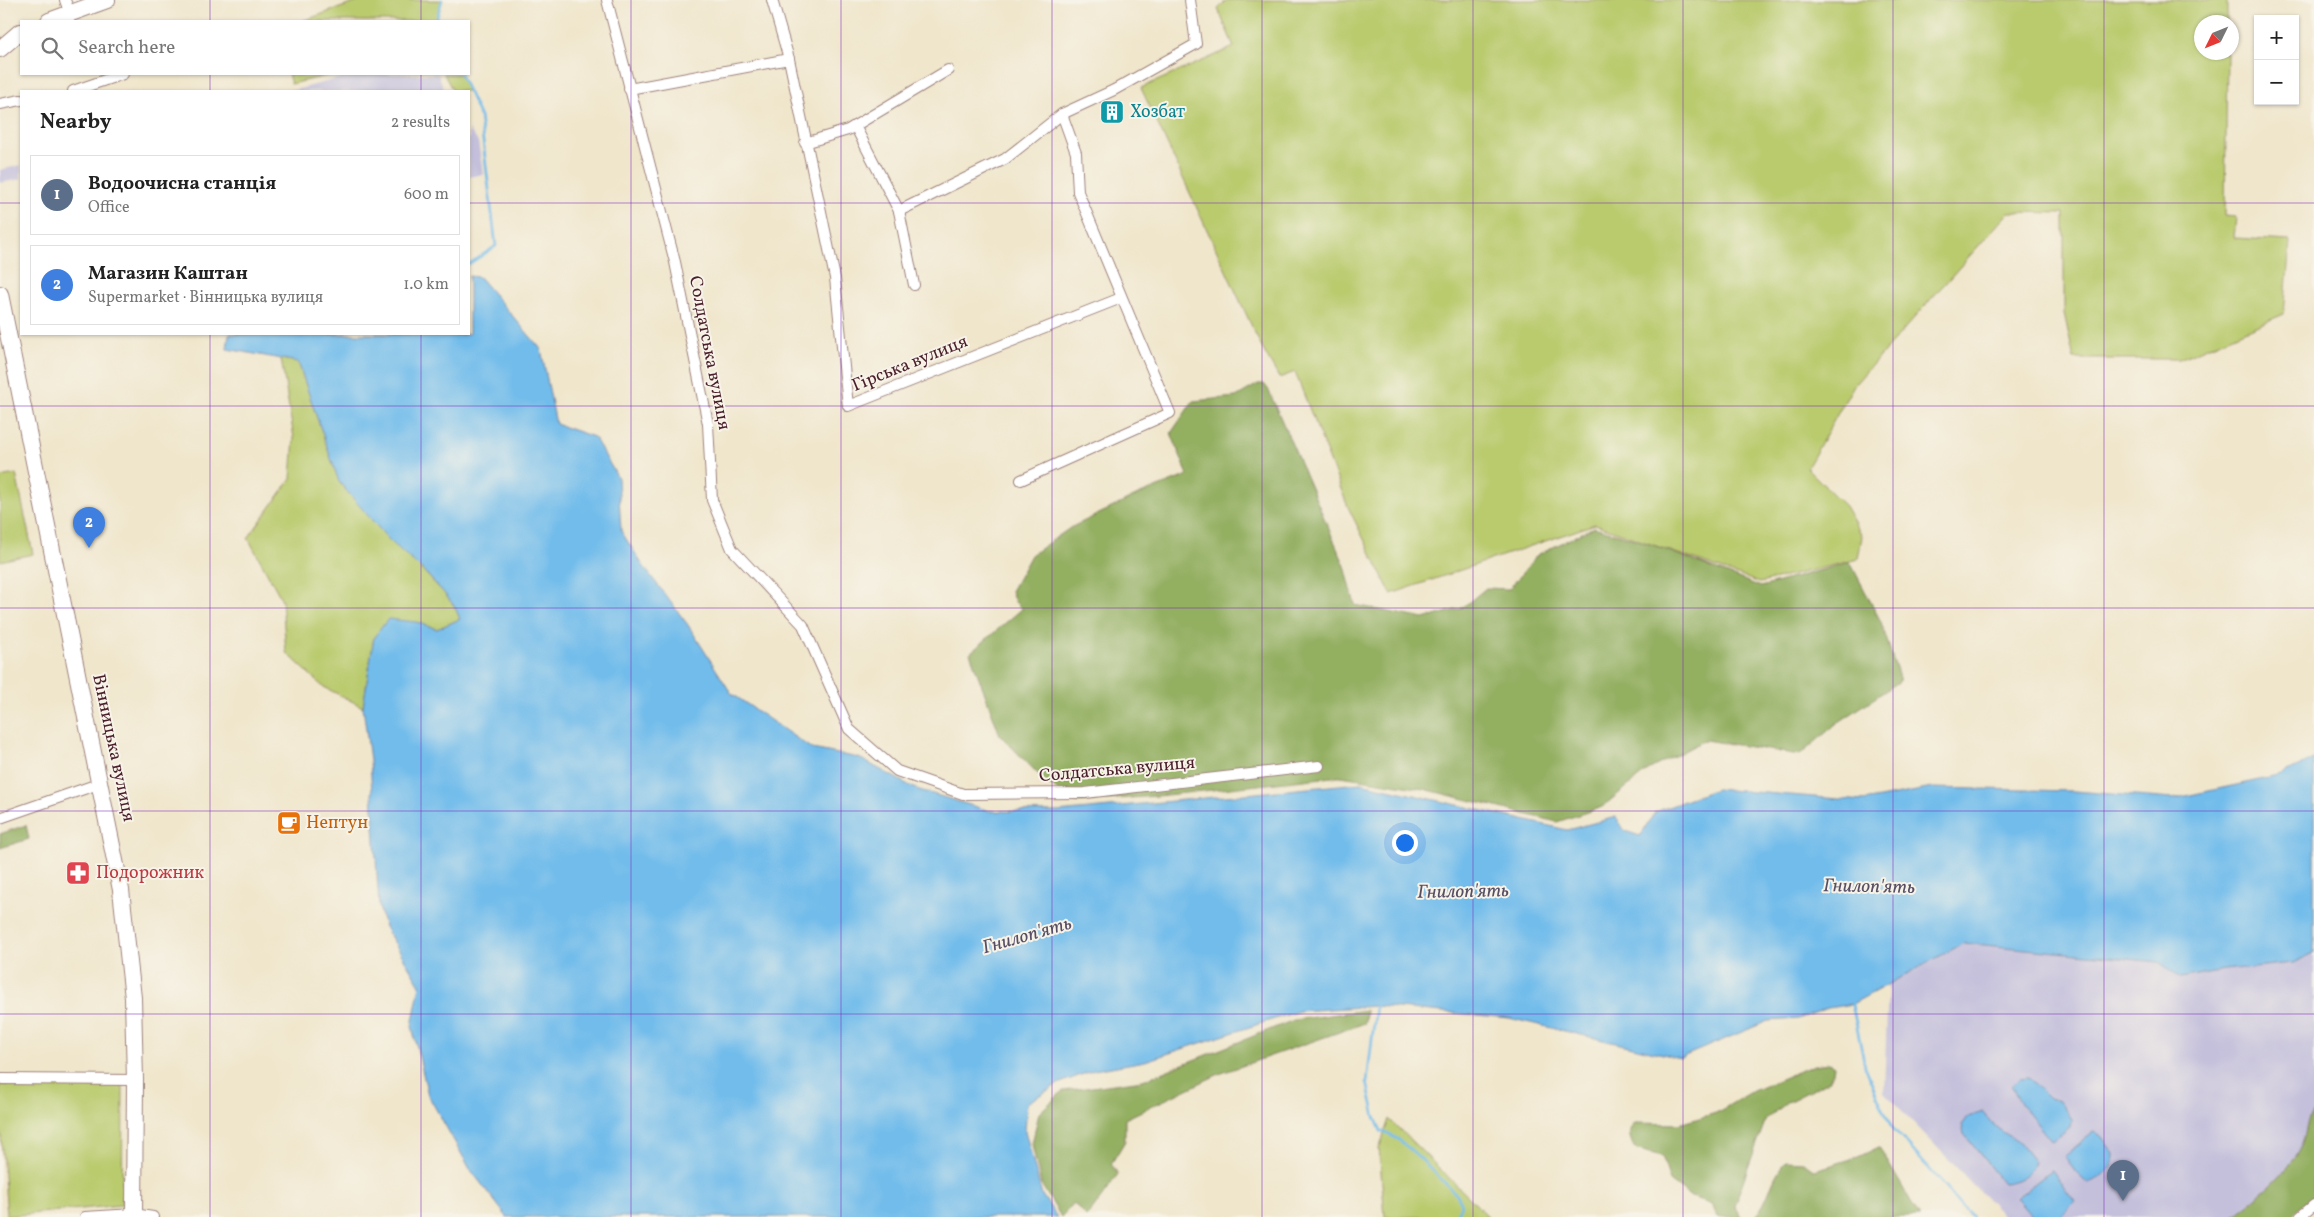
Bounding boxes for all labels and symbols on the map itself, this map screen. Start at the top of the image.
north arrow [2194,15,2239,60]
building icon: Хозбат [1099,99,1125,125]
place label: Хозбат [1130,100,1185,125]
street label: Солдатська вулиця [682,274,736,432]
street label: Гірська вулиця [848,329,972,399]
pin: 2 [73,507,105,548]
street label: Вінницька вулиця [85,672,141,824]
street label: Солдатська вулиця [1038,751,1196,789]
cafe icon: Нептун [276,810,302,836]
place label: Нептун [306,811,368,836]
your location [1392,830,1418,856]
pharmacy icon: Подорожник [65,860,91,886]
place label: Подорожник [96,861,204,886]
water label: Гнилоп'ять [1823,873,1915,901]
water label: Гнилоп'ять [1417,878,1509,906]
water label: Гнилоп'ять [979,911,1075,961]
pin: 1 [2107,1160,2139,1201]

